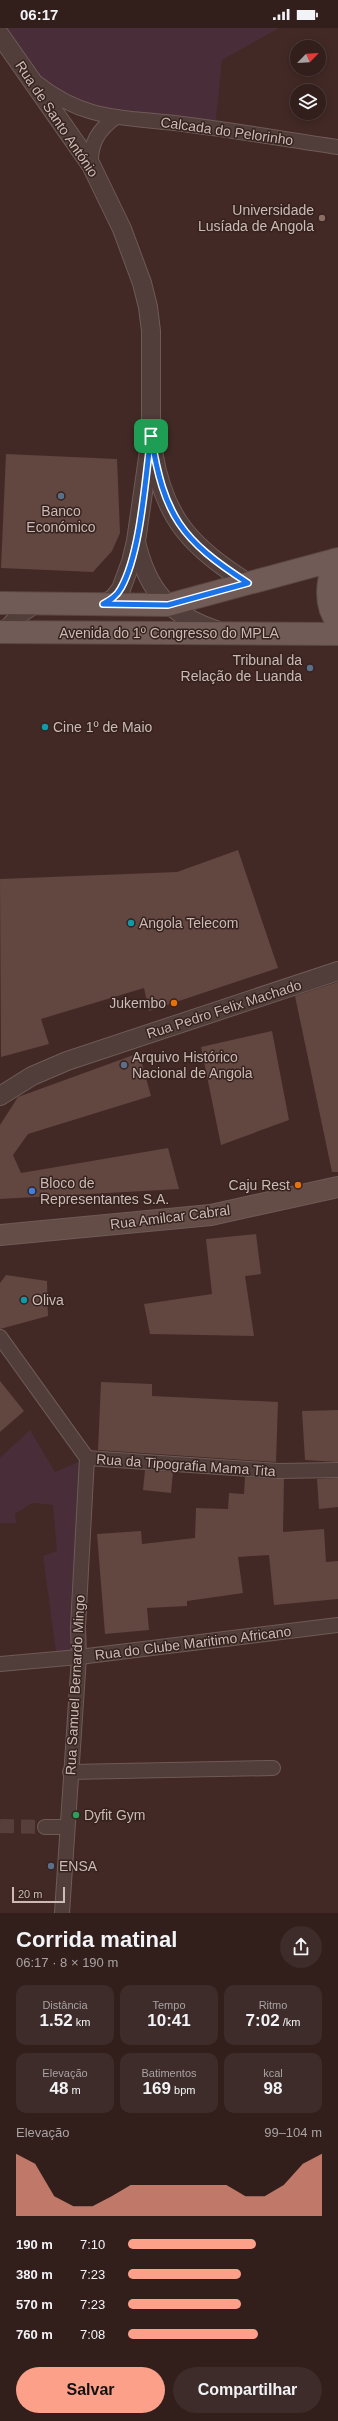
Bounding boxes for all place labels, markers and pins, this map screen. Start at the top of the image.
place label: Universidade Lusíada de Angola [198,202,314,234]
marker: Universidade Lusíada de Angola [317,213,327,223]
pin [134,419,168,453]
marker: Banco Económico [56,491,66,501]
place label: Banco Económico [26,503,96,535]
place label: Tribunal da Relação de Luanda [181,652,302,684]
marker: Tribunal da Relação de Luanda [305,663,315,673]
place label: Cine 1º de Maio [53,719,152,735]
marker: Cine 1º de Maio [40,722,50,732]
place label: Angola Telecom [139,915,238,931]
marker: Angola Telecom [126,918,136,928]
place label: Jukembo [109,995,166,1011]
marker: Jukembo [169,998,179,1008]
place label: Arquivo Histórico Nacional de Angola [132,1049,253,1081]
marker: Arquivo Histórico Nacional de Angola [119,1060,129,1070]
place label: Bloco de Representantes S.A. [40,1175,169,1207]
place label: Caju Rest [229,1177,290,1193]
marker: Caju Rest [293,1180,303,1190]
marker: Bloco de Representantes S.A. [27,1186,37,1196]
place label: Oliva [32,1292,64,1308]
marker: Oliva [19,1295,29,1305]
place label: Dyfit Gym [84,1807,145,1823]
marker: Dyfit Gym [71,1810,81,1820]
place label: ENSA [59,1858,98,1874]
marker: ENSA [46,1861,56,1871]

